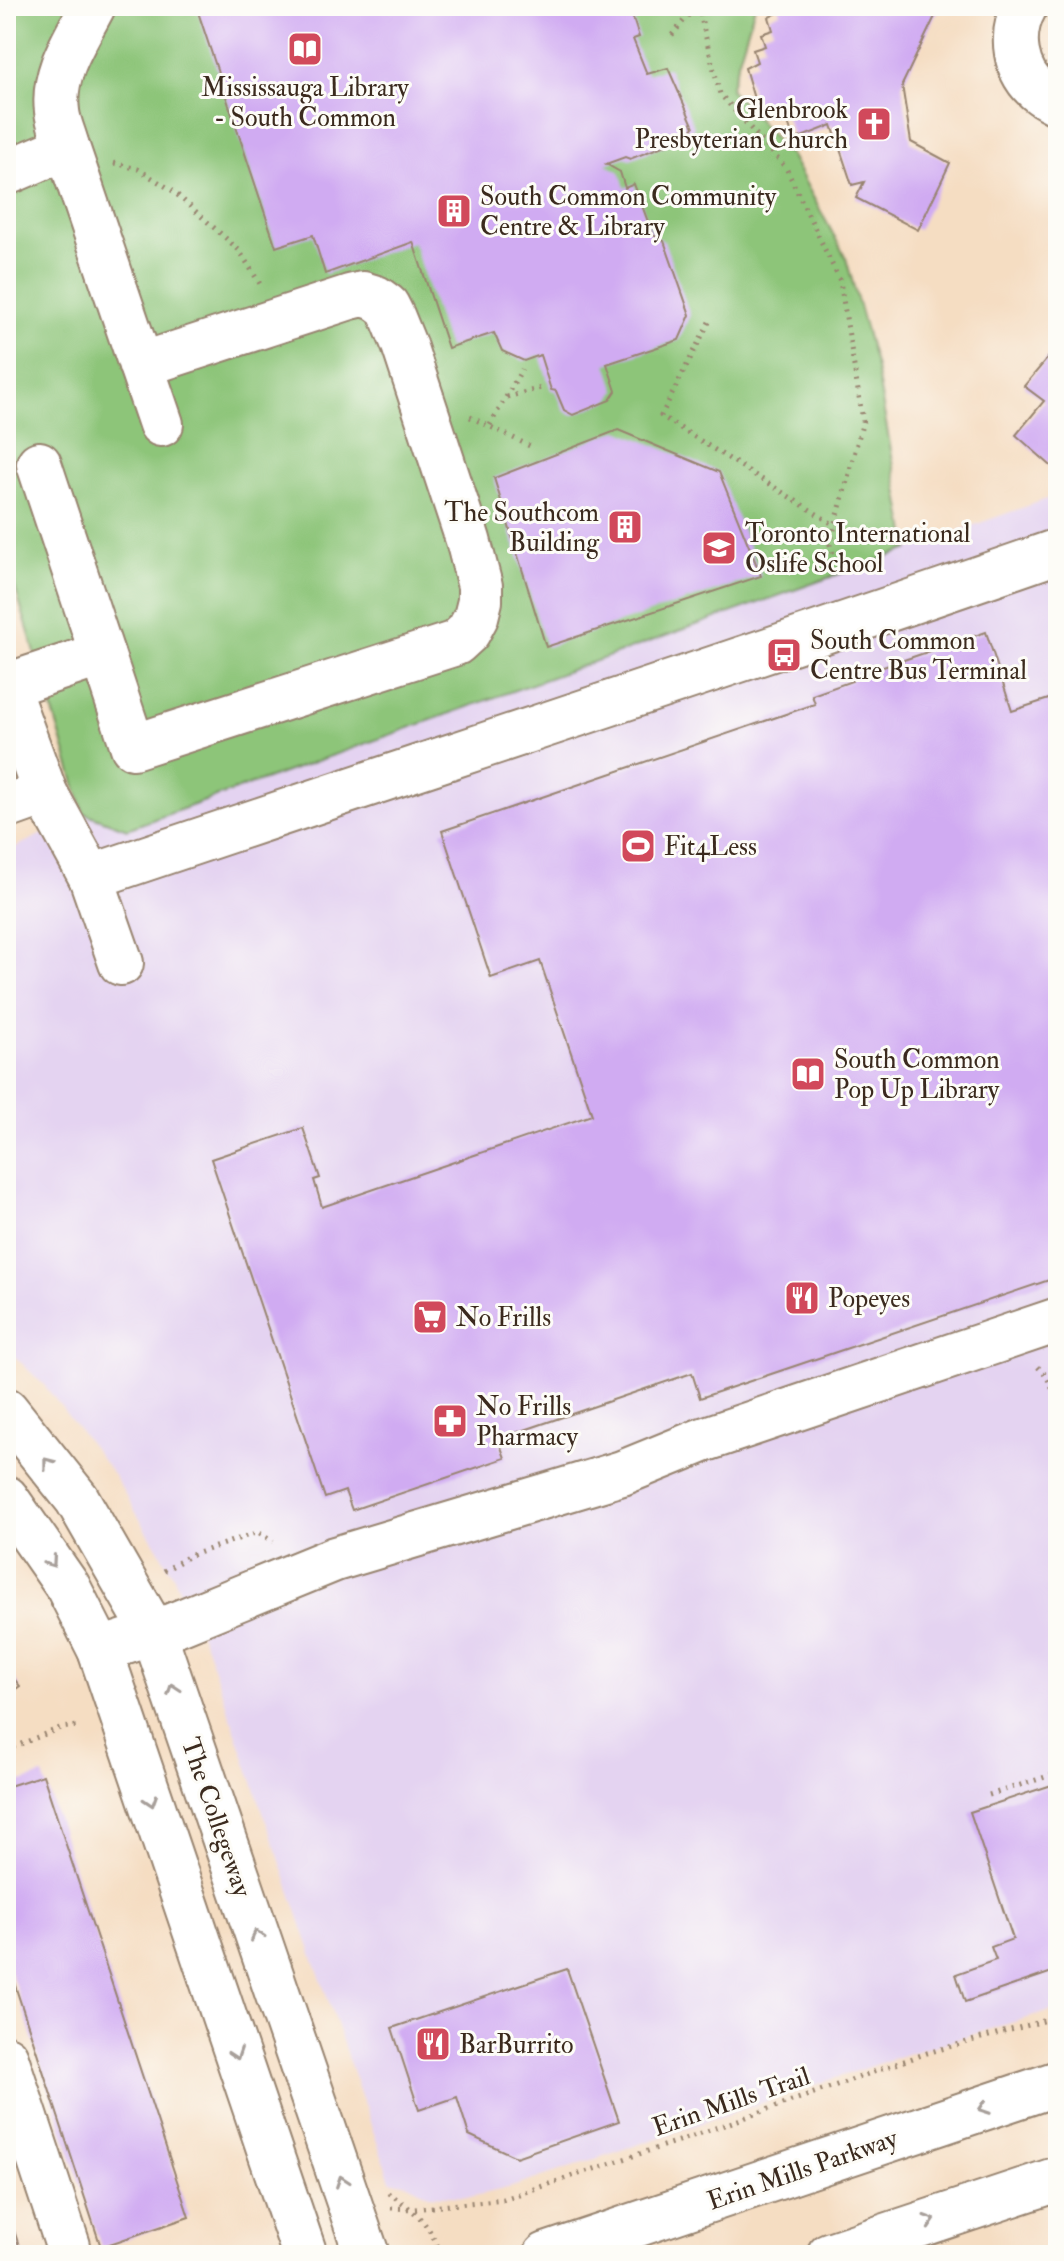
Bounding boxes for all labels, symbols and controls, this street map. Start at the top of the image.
library icon: Mississauga Library - South Common [286,30,324,68]
place label: Mississauga Library - South Common [201,72,409,134]
place label: Glenbrook Presbyterian Church [634,94,849,156]
church icon: Glenbrook Presbyterian Church [855,105,893,143]
place label: South Common Community Centre & Library [480,181,777,243]
building icon: South Common Community Centre & Library [435,192,473,230]
place label: The Southcom Building [444,497,600,559]
building icon: The Southcom Building [606,508,644,546]
place label: Toronto International Oslife School [745,518,971,580]
school or university icon: Toronto International Oslife School [700,529,738,567]
place label: South Common Centre Bus Terminal [810,625,1027,687]
bus stop icon: South Common Centre Bus Terminal [765,636,803,674]
sports icon: Fit4Less [619,827,657,865]
place label: Fit4Less [664,831,757,863]
place label: South Common Pop Up Library [834,1044,1000,1107]
library icon: South Common Pop Up Library [789,1055,827,1093]
restaurant icon: Popeyes [783,1279,821,1317]
place label: Popeyes [828,1283,910,1316]
supermarket icon: No Frills [411,1298,449,1336]
place label: No Frills [456,1302,551,1334]
place label: No Frills Pharmacy [476,1391,579,1453]
pharmacy icon: No Frills Pharmacy [431,1402,469,1440]
one-way arrow [43,1458,58,1472]
one-way arrow [41,1554,56,1568]
one-way arrow [166,1683,183,1697]
street label: The Collegeway [174,1733,258,1902]
one-way arrow [141,1793,157,1807]
one-way arrow [251,1929,267,1943]
restaurant icon: BarBurrito [414,2025,452,2063]
place label: BarBurrito [459,2029,574,2061]
one-way arrow [226,2046,242,2060]
street label: Erin Mills Trail [648,2060,815,2144]
one-way arrow [978,2099,992,2115]
street label: Erin Mills Parkway [703,2122,902,2217]
one-way arrow [335,2175,351,2189]
one-way arrow [922,2215,936,2231]

